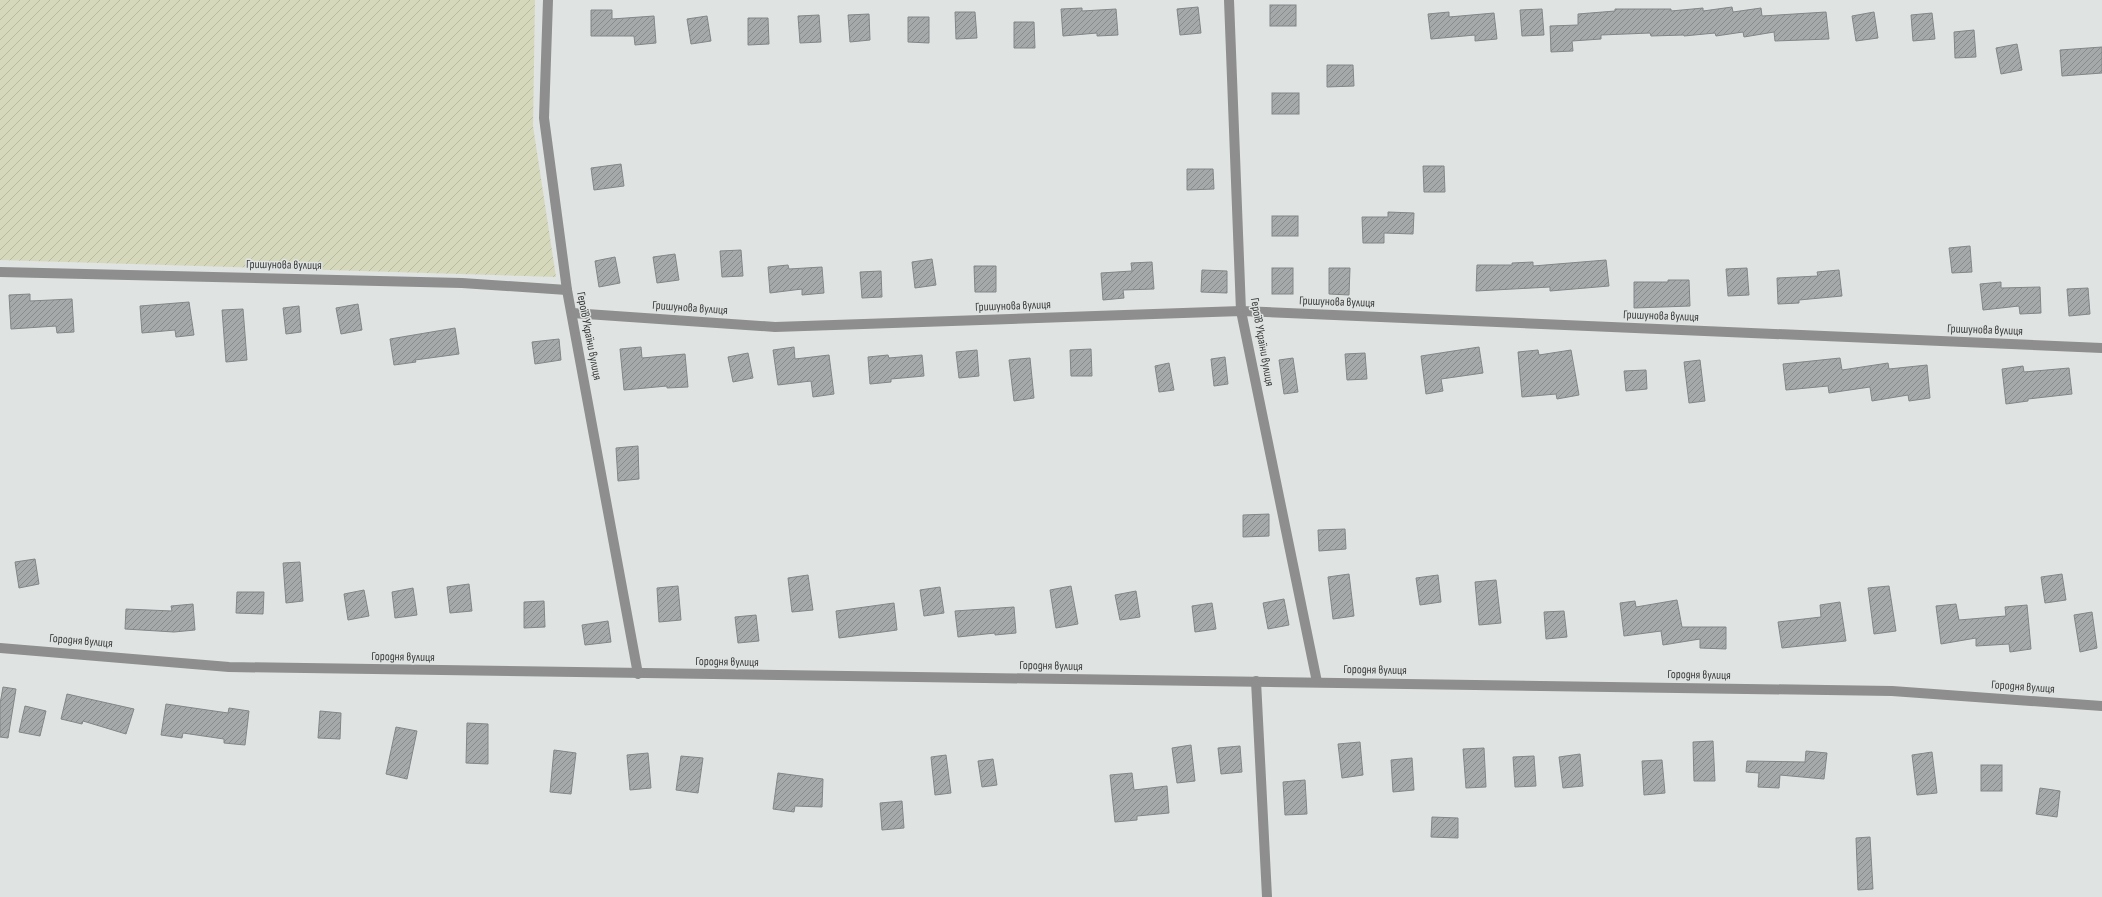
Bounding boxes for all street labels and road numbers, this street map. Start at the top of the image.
street label: Гришунова вулиця [246,257,322,273]
street label: Героїв України вулиця [573,291,605,382]
street label: Гришунова вулиця [1299,293,1375,311]
street label: Гришунова вулиця [975,297,1051,315]
street label: Героїв України вулиця [1247,297,1277,388]
street label: Гришунова вулиця [652,298,729,318]
street label: Гришунова вулиця [1623,307,1699,325]
street label: Гришунова вулиця [1947,321,2023,339]
street label: Городня вулиця [49,631,114,651]
street label: Городня вулиця [371,649,435,665]
street label: Городня вулиця [695,654,759,670]
street label: Городня вулиця [1019,658,1083,674]
street label: Городня вулиця [1343,662,1407,678]
street label: Городня вулиця [1667,667,1731,683]
street label: Городня вулиця [1991,677,2056,697]

